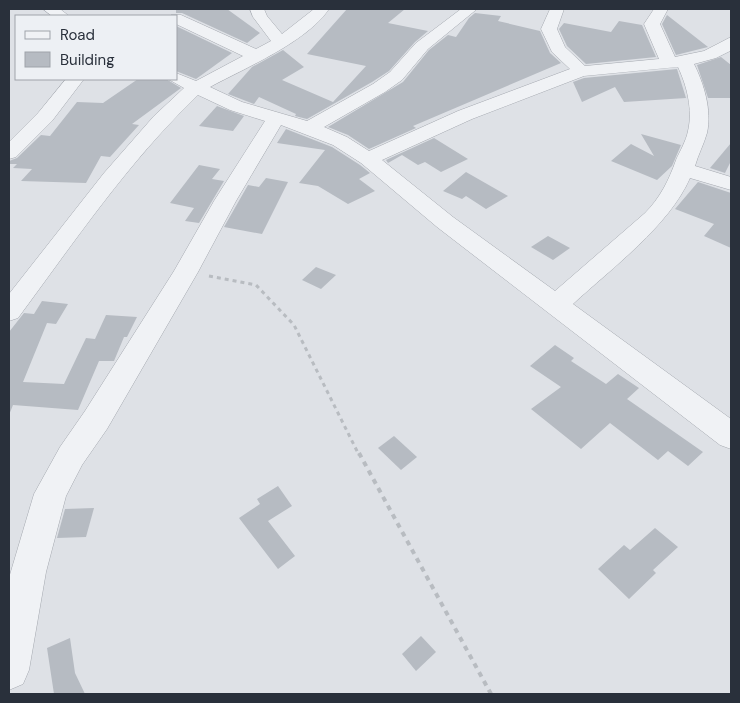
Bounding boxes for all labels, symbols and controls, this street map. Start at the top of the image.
legend [15,15,178,80]
text: Road [60,25,95,45]
text: Building [60,50,115,70]

